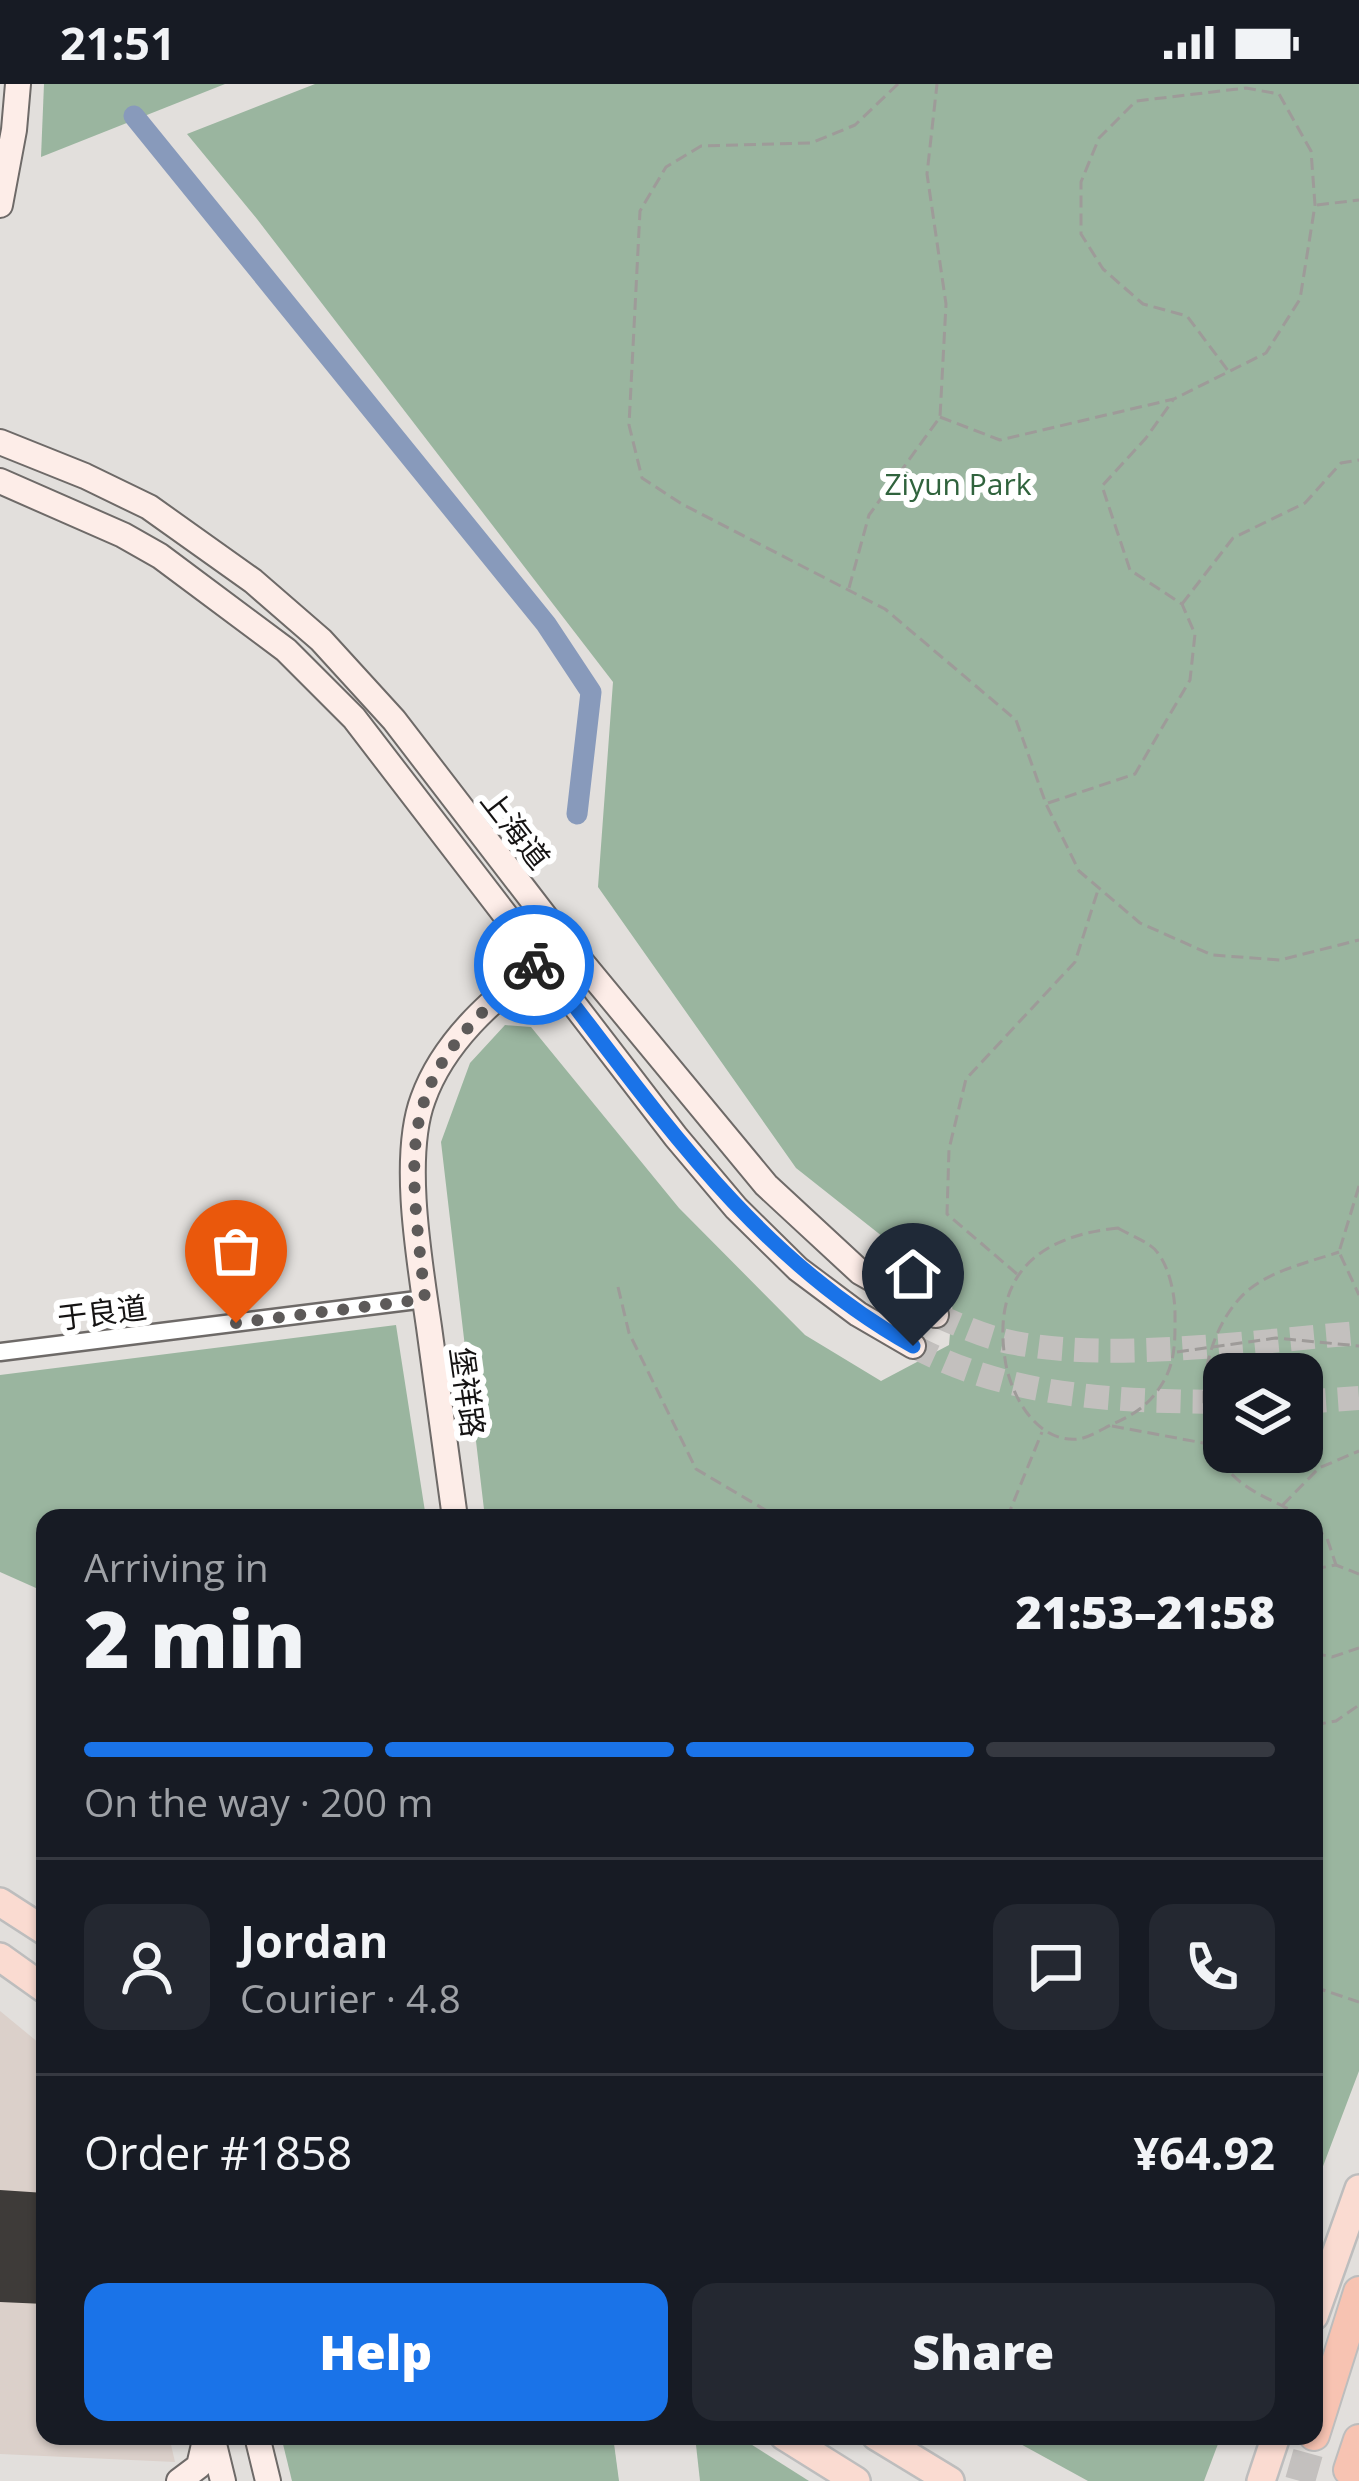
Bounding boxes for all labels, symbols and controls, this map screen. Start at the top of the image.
text: 21:51 [60,12,176,73]
park label: Ziyun Park [884,463,1032,504]
street label: 上海道 [472,781,560,877]
courier [474,905,594,1025]
icon: bike [501,932,567,998]
pin [185,1200,287,1323]
icon: bag [203,1218,269,1284]
pin [862,1223,964,1346]
icon: home [880,1241,946,1307]
street label: 于良道 [55,1286,149,1338]
street label: 堡祥路 [441,1345,495,1439]
map controls [1203,1353,1323,1473]
button: layers [1203,1353,1323,1473]
text: Arriving in [84,1540,269,1593]
text: 21:53–21:58 [1016,1581,1275,1642]
text: 2 min [84,1585,306,1691]
text: On the way · 200 m [84,1775,433,1828]
button: person [84,1904,210,2030]
button: chat [993,1904,1119,2030]
button: phone [1149,1904,1275,2030]
text: Jordan [240,1910,388,1971]
text: Courier · 4.8 [240,1971,461,2024]
text: Order #1858 [84,2122,352,2183]
text: ¥64.92 [1134,2122,1275,2183]
button: Help [84,2283,668,2421]
button: Share [692,2283,1275,2421]

